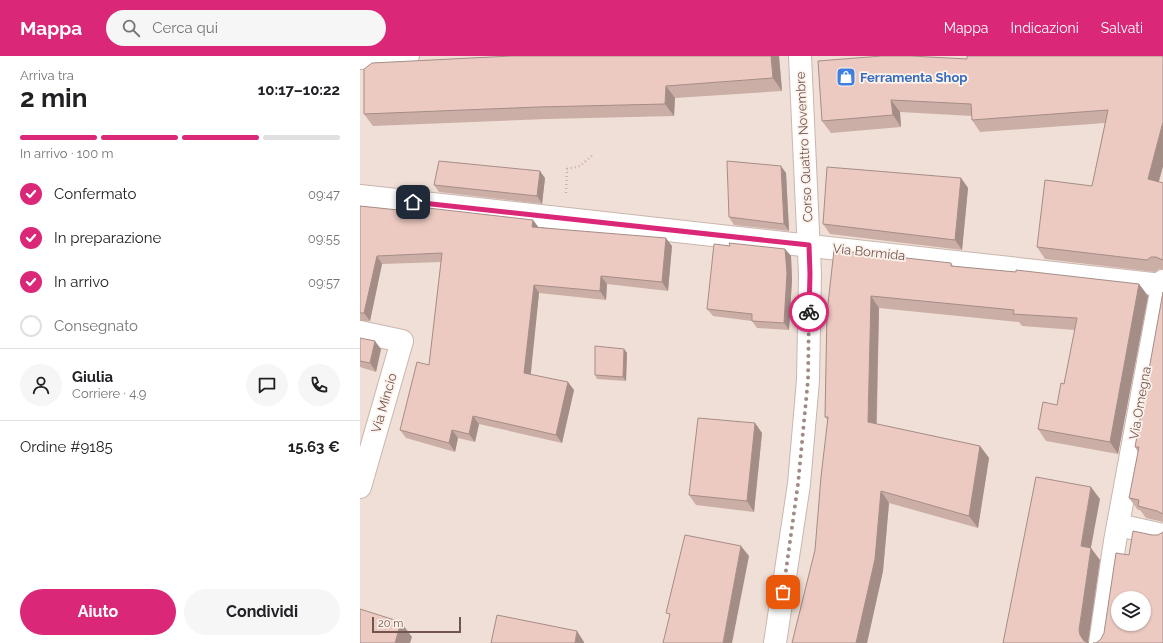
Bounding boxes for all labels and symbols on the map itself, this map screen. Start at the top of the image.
shop icon: Ferramenta Shop [835,66,857,88]
place label: Ferramenta Shop [860,70,968,85]
street label: Corso Quattro Novembre [793,71,815,223]
pin [396,185,430,219]
street label: Via Bormida [832,241,906,263]
courier [789,292,829,332]
street label: Via Omegna [1126,365,1154,441]
street label: Via Mincio [368,371,400,435]
pin [766,575,800,609]
scale bar [372,615,461,634]

